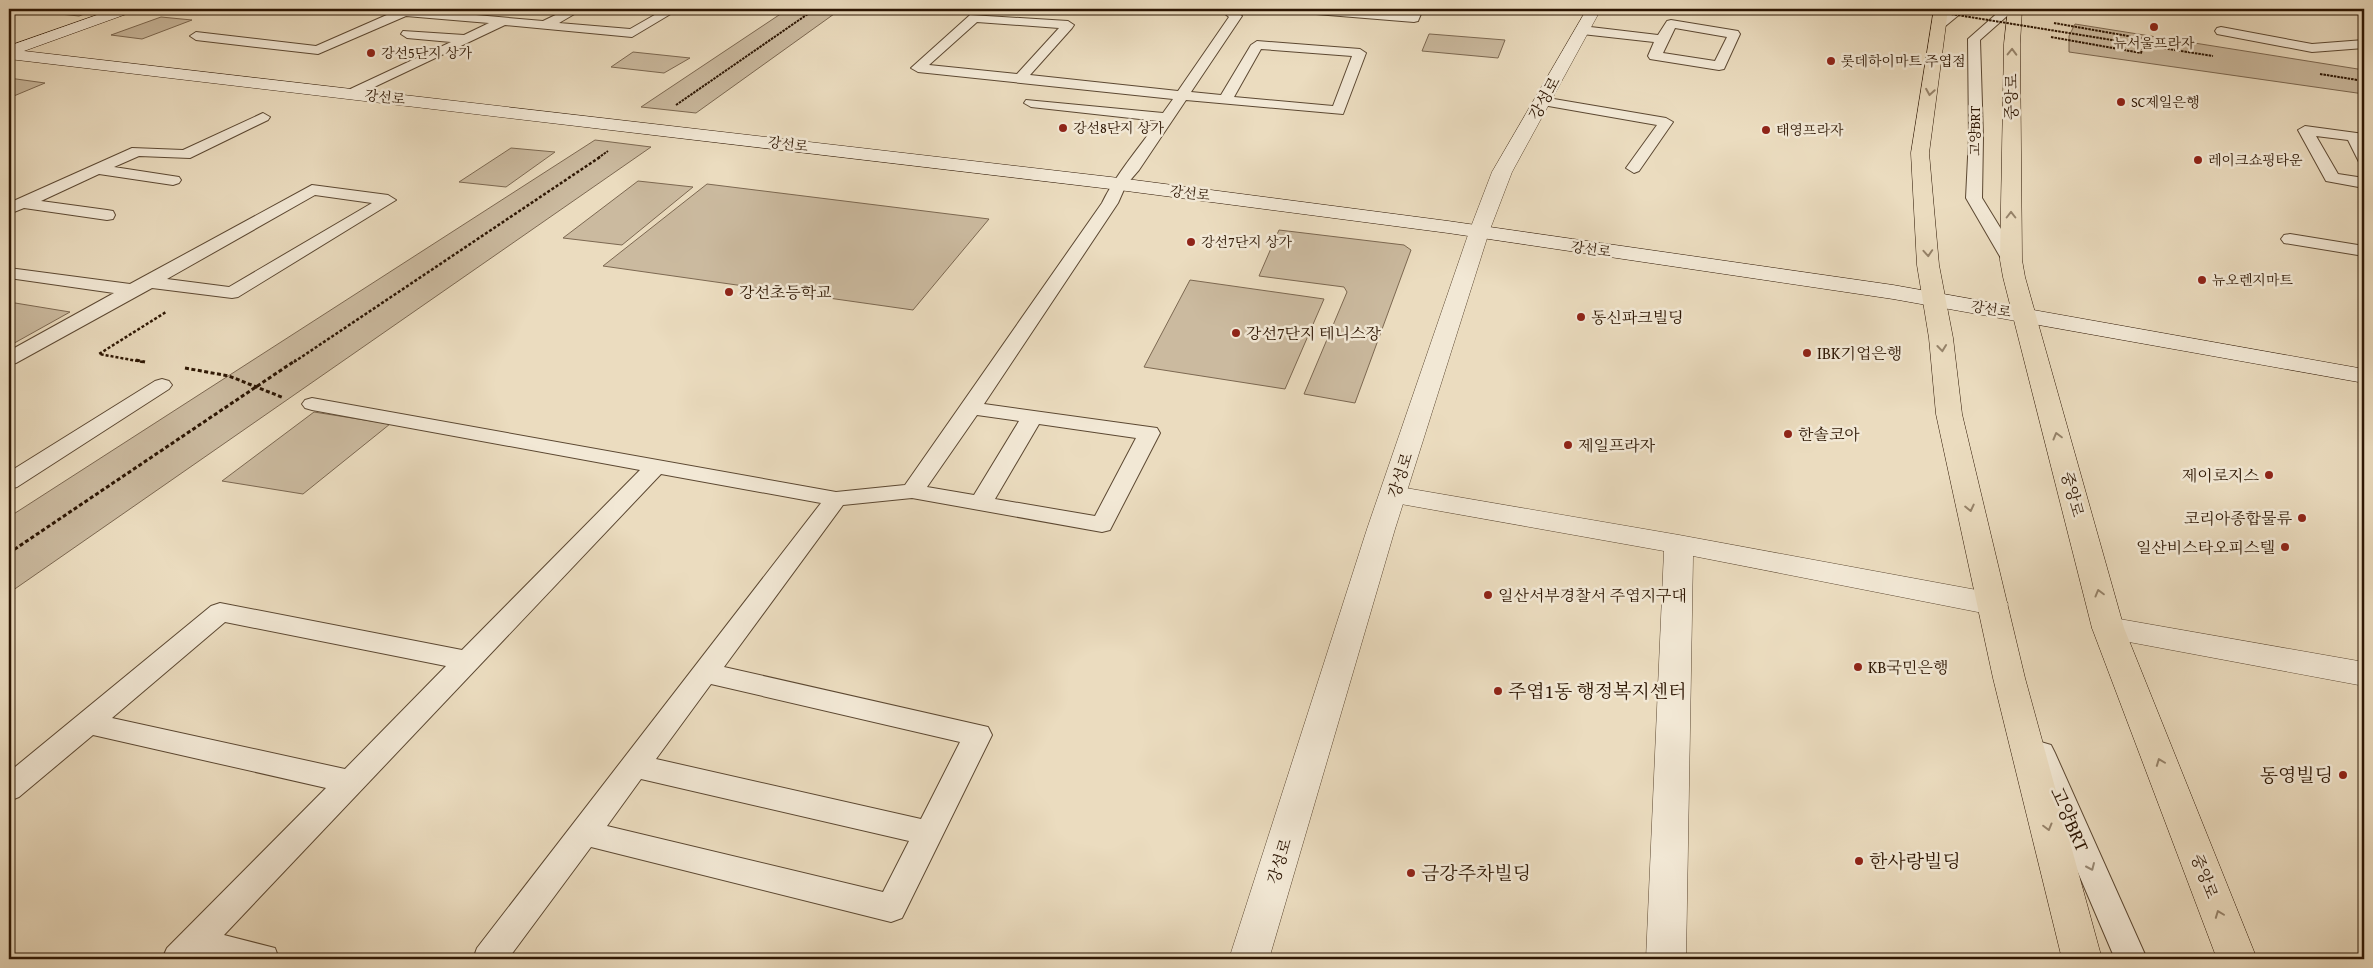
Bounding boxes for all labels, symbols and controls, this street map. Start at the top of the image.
marker: 뉴서울프라자 [2148,21,2160,33]
place label: 뉴서울프라자 [2113,33,2195,53]
place label: 강선5단지 상가 [381,43,472,63]
marker: 강선5단지 상가 [365,47,377,59]
one-way arrow [2006,48,2017,56]
place label: 롯데하이마트 주엽점 [1841,51,1966,71]
marker: 롯데하이마트 주엽점 [1825,55,1837,67]
street label: 강성로 [1522,71,1566,124]
street label: 중앙로 [1999,73,2023,120]
street label: 강선로 [364,85,407,109]
one-way arrow [1925,87,1935,96]
place label: SC제일은행 [2131,92,2200,112]
marker: SC제일은행 [2115,96,2127,108]
street label: 고양BRT [1965,106,1985,156]
place label: 강선8단지 상가 [1073,118,1164,138]
place label: 태영프라자 [1776,120,1844,140]
marker: 강선8단지 상가 [1057,122,1069,134]
marker: 태영프라자 [1760,124,1772,136]
street label: 강선로 [767,132,810,156]
place label: 레이크쇼핑타운 [2208,150,2303,170]
marker: 레이크쇼핑타운 [2192,154,2204,166]
street label: 강선로 [1169,181,1212,205]
one-way arrow [2006,210,2016,218]
place label: 강선7단지 상가 [1201,232,1292,252]
marker: 강선7단지 상가 [1185,236,1197,248]
street label: 강선로 [1570,236,1613,262]
one-way arrow [1922,249,1933,257]
place label: 뉴오렌지마트 [2212,270,2294,290]
marker: 뉴오렌지마트 [2196,274,2208,286]
place label: 강선초등학교 [739,280,832,304]
marker: 강선초등학교 [723,286,735,298]
street label: 강선로 [1969,296,2013,322]
place label: 동신파크빌딩 [1591,305,1684,329]
marker: 동신파크빌딩 [1575,311,1587,323]
place label: 강선7단지 테니스장 [1246,321,1381,345]
marker: 강선7단지 테니스장 [1230,327,1242,339]
place label: IBK기업은행 [1817,341,1902,365]
one-way arrow [1936,345,1947,353]
marker: IBK기업은행 [1801,347,1813,359]
place label: 한솔코아 [1798,422,1860,446]
marker: 한솔코아 [1782,428,1794,440]
place label: 제일프라자 [1578,433,1656,457]
one-way arrow [2053,433,2063,441]
marker: 제일프라자 [1562,439,1574,451]
street label: 강성로 [1381,449,1419,501]
place label: 제이로지스 [2182,463,2260,487]
street label: 중앙로 [2055,468,2091,520]
marker: 제이로지스 [2263,469,2275,481]
one-way arrow [1965,504,1975,513]
place label: 코리아종합물류 [2184,506,2293,530]
marker: 코리아종합물류 [2296,512,2308,524]
place label: 일산비스타오피스텔 [2136,535,2275,559]
marker: 일산비스타오피스텔 [2279,541,2291,553]
place label: 일산서부경찰서 주엽지구대 [1498,583,1687,607]
marker: 일산서부경찰서 주엽지구대 [1482,589,1494,601]
one-way arrow [2095,590,2105,598]
place label: KB국민은행 [1868,655,1948,679]
marker: KB국민은행 [1852,661,1864,673]
place label: 주엽1동 행정복지센터 [1508,677,1687,705]
marker: 주엽1동 행정복지센터 [1492,685,1504,697]
one-way arrow [2156,758,2167,767]
place label: 동영빌딩 [2260,761,2333,789]
marker: 동영빌딩 [2337,769,2349,781]
street label: 고양BRT [2043,782,2097,856]
one-way arrow [2042,823,2052,831]
street label: 강성로 [1261,835,1297,887]
place label: 한사랑빌딩 [1869,847,1961,875]
street label: 중앙로 [2185,850,2225,902]
marker: 한사랑빌딩 [1853,855,1865,867]
place label: 금강주차빌딩 [1421,859,1531,887]
one-way arrow [2085,862,2096,871]
marker: 금강주차빌딩 [1405,867,1417,879]
one-way arrow [2215,910,2225,919]

